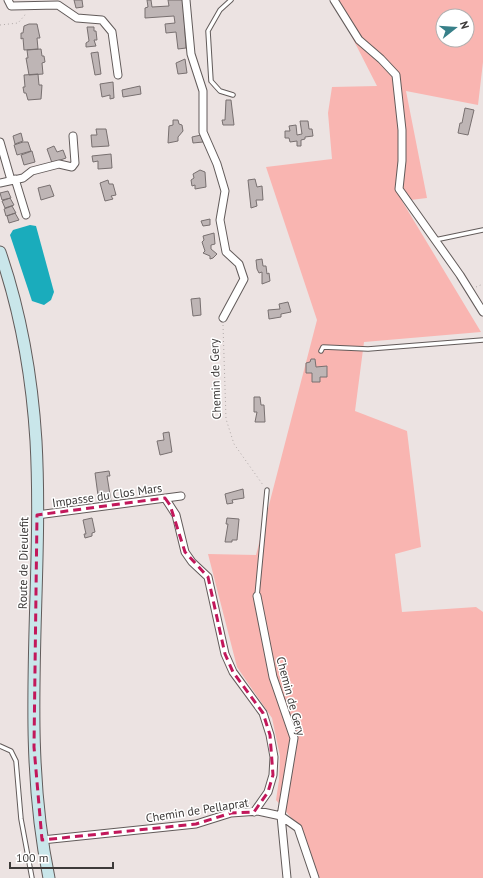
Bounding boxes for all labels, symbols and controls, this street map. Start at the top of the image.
north arrow [435,8,475,48]
text: N [457,20,472,31]
street label: Chemin de Gery [206,338,224,420]
street label: Impasse du Clos Mars [51,480,163,510]
street label: Route de Dieulefit [15,517,31,609]
street label: Chemin de Gery [273,655,309,738]
street label: Chemin de Pellaprat [145,794,249,826]
scale bar [10,844,113,870]
text: 100 m [16,850,49,865]

